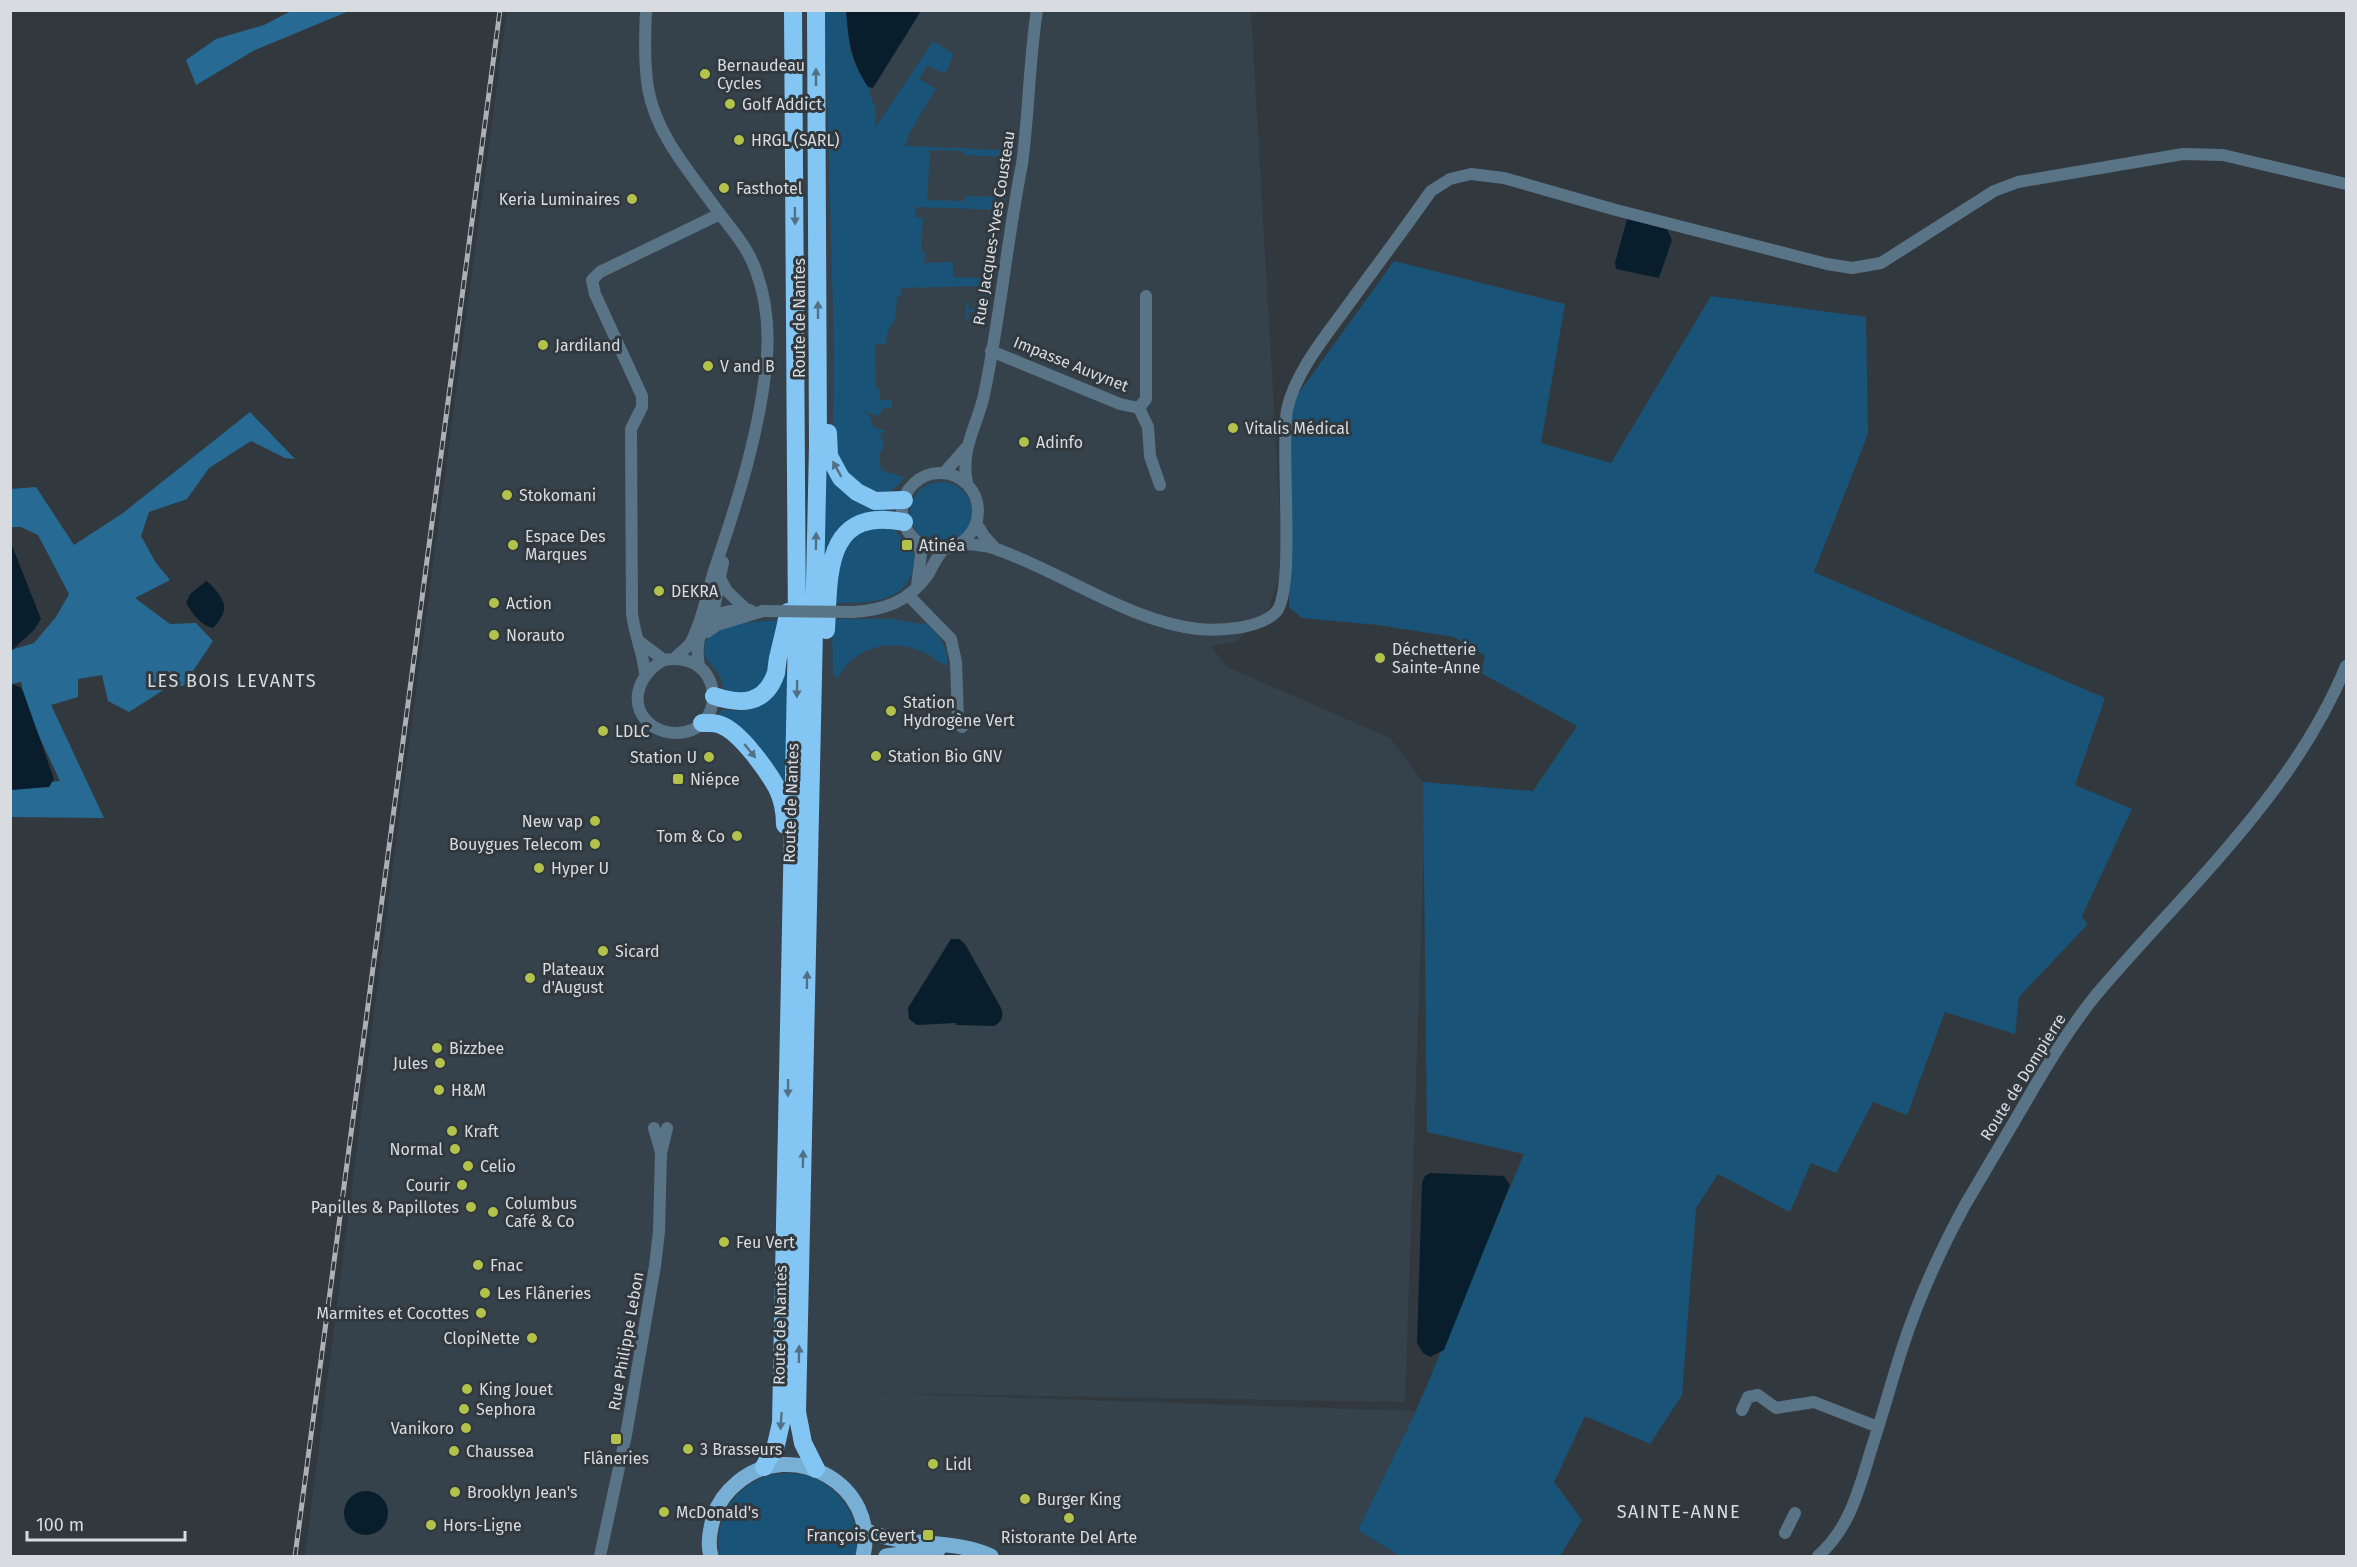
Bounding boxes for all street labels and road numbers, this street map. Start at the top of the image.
street label: Rue Jacques-Yves Cousteau [969,129,1019,327]
street label: Route de Nantes [790,258,809,378]
street label: Impasse Auvynet [1011,332,1131,396]
street label: Route de Nantes [779,743,803,863]
street label: Route de Dompierre [1976,1010,2070,1144]
street label: Route de Nantes [769,1265,791,1385]
street label: Rue Philippe Lebon [604,1270,648,1412]

